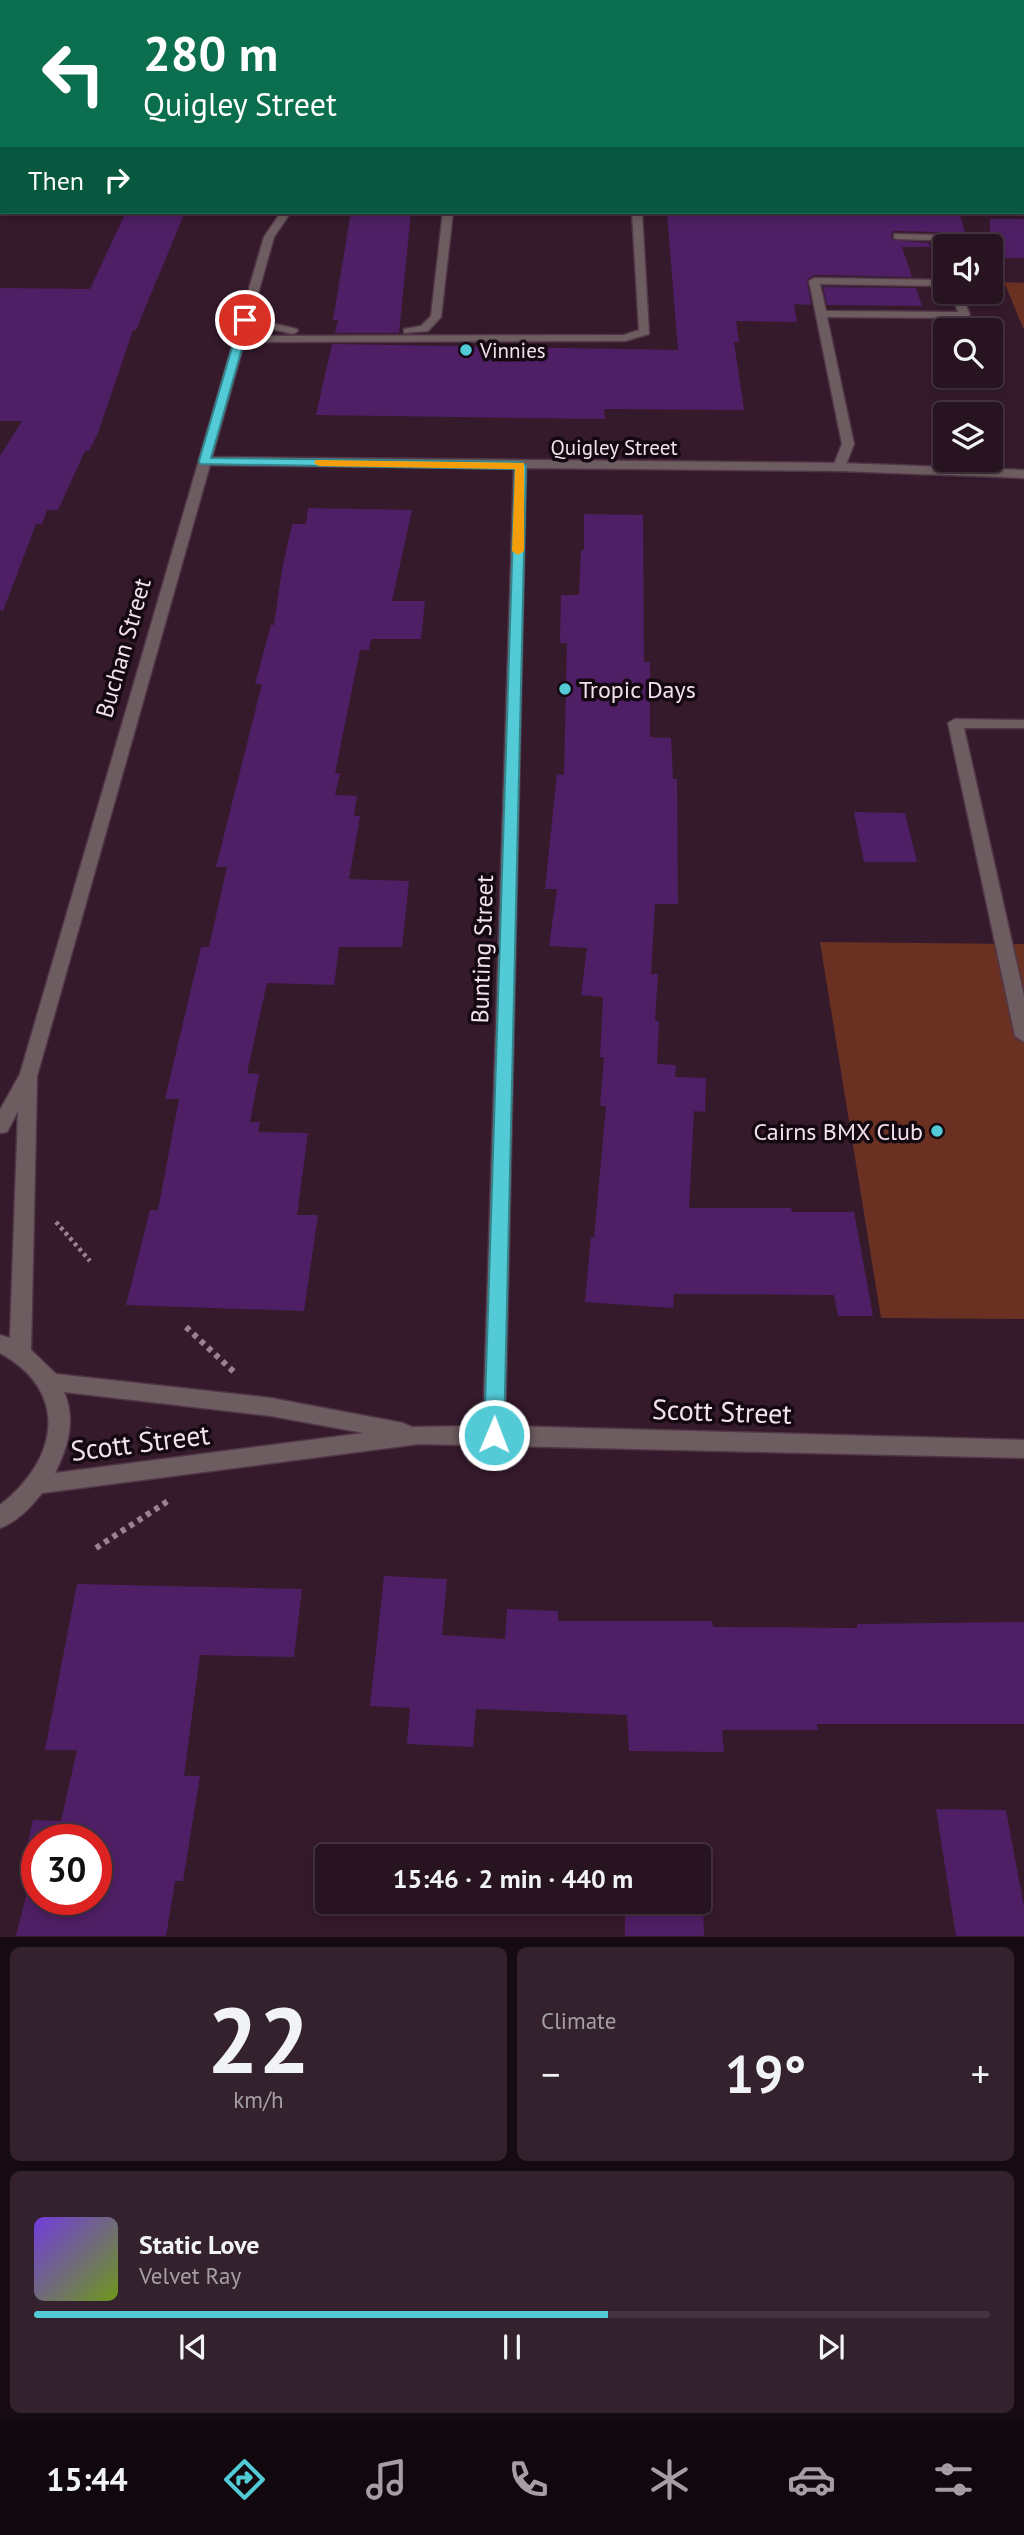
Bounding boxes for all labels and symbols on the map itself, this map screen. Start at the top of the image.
pin [215,290,275,350]
place label: Vinnies [479,337,546,364]
marker: Vinnies [458,342,474,358]
street label: Quigley Street [550,434,678,461]
street label: Buchan Street [88,575,158,721]
place label: Tropic Days [579,674,696,705]
marker: Tropic Days [557,681,573,697]
street label: Bunting Street [464,874,500,1024]
place label: Cairns BMX Club [753,1116,923,1147]
marker: Cairns BMX Club [929,1123,945,1139]
street label: Scott Street [651,1390,793,1432]
position arrow [457,1398,531,1472]
street label: Scott Street [68,1415,212,1469]
speed limit sign: 30 [21,1824,112,1915]

